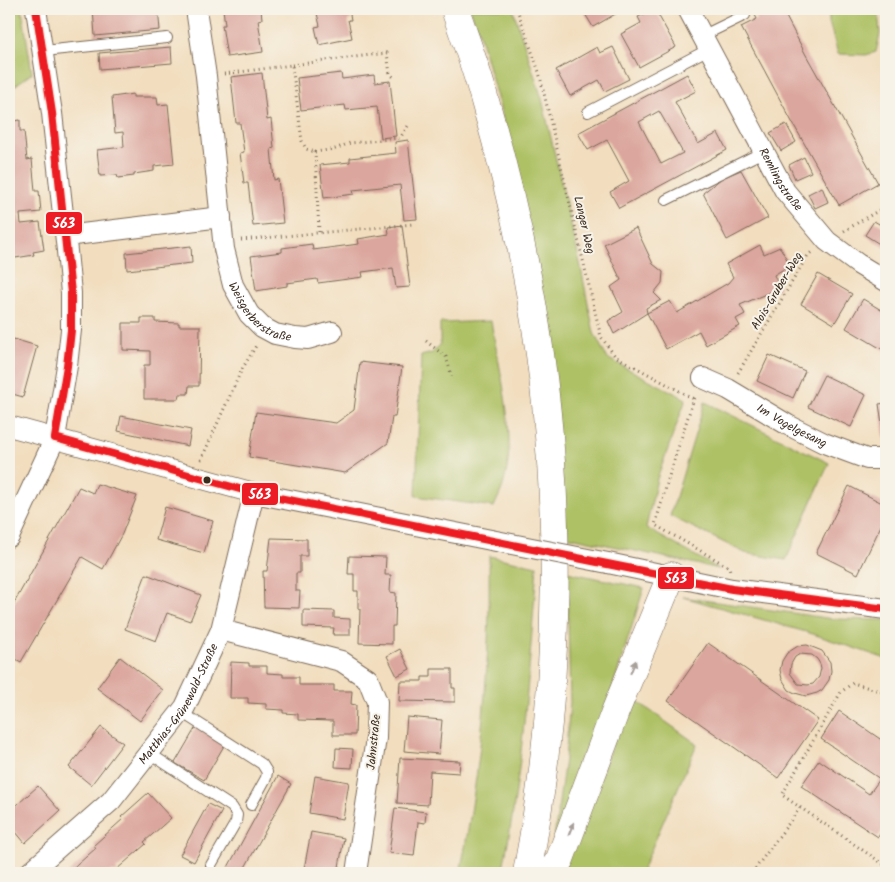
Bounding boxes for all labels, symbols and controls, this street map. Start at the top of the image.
street label: Remlingstraße [754,144,808,216]
street label: Langer Weg [568,194,600,256]
line badge: 563 [45,211,83,235]
text: 563 [52,213,76,235]
street label: Alois-Gruber-Weg [746,248,808,334]
street label: Weisgerberstraße [223,278,294,347]
street label: Im Vogelgesang [753,399,831,453]
unlabelled marker [202,475,212,485]
line badge: 563 [241,482,279,506]
text: 563 [248,484,272,506]
line badge: 563 [657,566,695,590]
text: 563 [664,568,688,590]
street label: Matthias-Grünewald-Straße [134,640,223,769]
one-way arrow [629,659,637,674]
street label: Jahnstraße [362,713,386,771]
one-way arrow [567,821,575,836]

